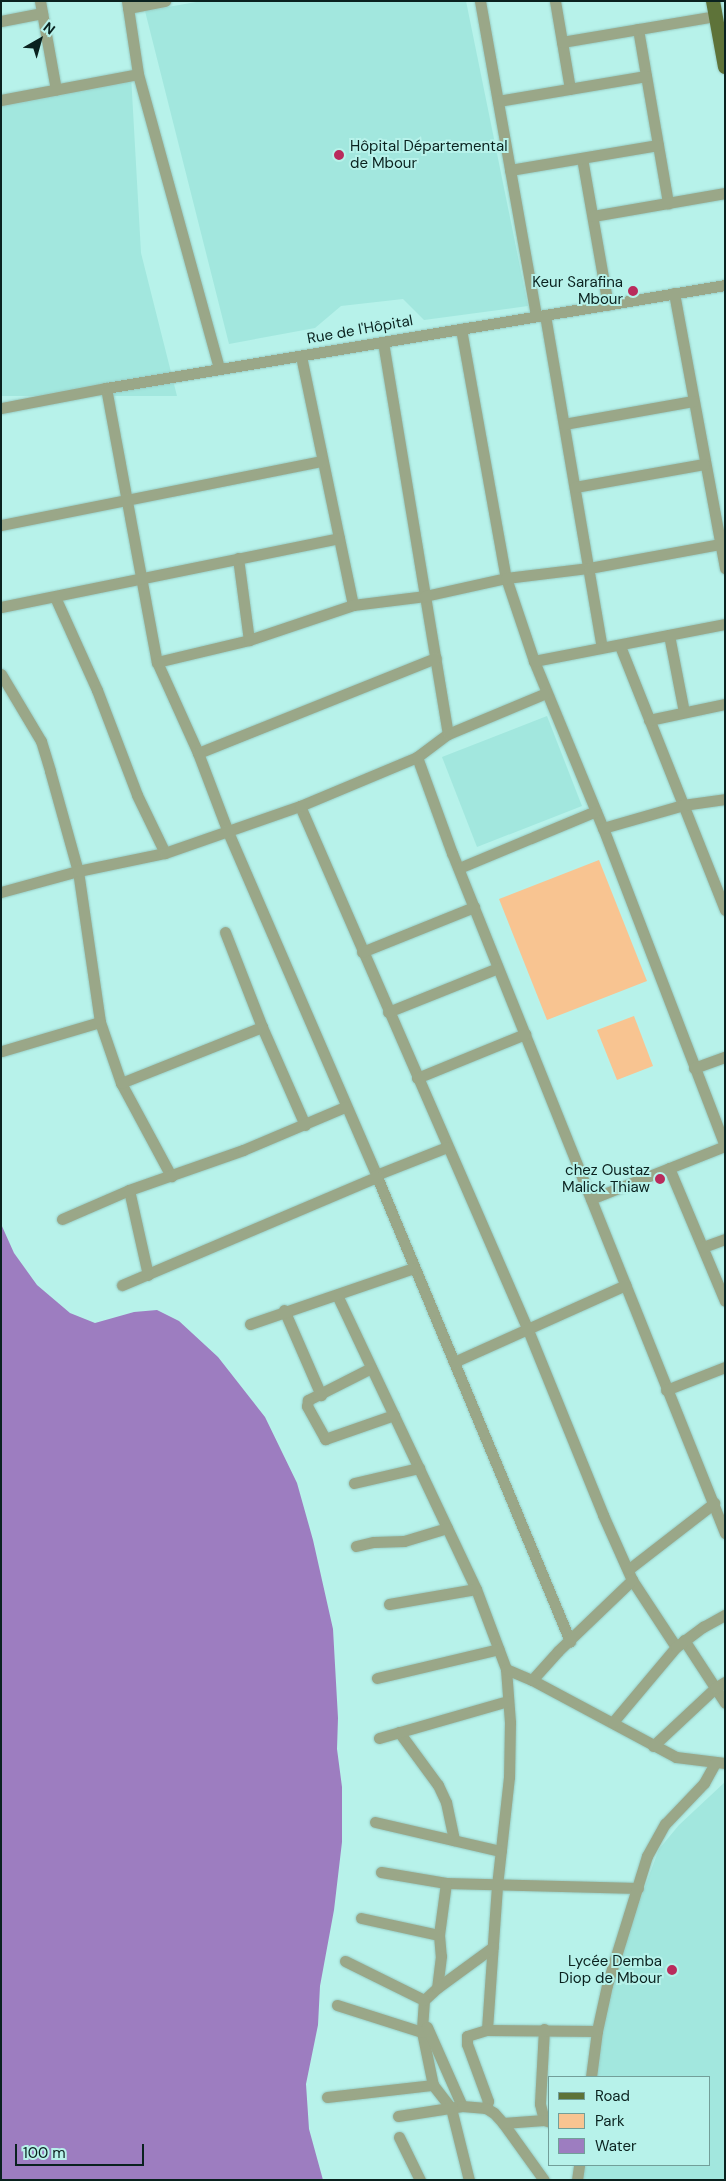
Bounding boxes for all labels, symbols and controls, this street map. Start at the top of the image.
north arrow [15,15,65,65]
text: N [40,18,59,38]
place label: Hôpital Départemental de Mbour [350,137,507,172]
marker: Hôpital Départemental de Mbour [332,148,346,162]
place label: Keur Sarafina Mbour [532,273,623,308]
marker: Keur Sarafina Mbour [627,285,639,297]
street label: Rue de l'Hôpital [306,312,414,348]
place label: chez Oustaz Malick Thiaw [562,1161,650,1196]
marker: chez Oustaz Malick Thiaw [654,1173,666,1185]
place label: Lycée Demba Diop de Mbour [559,1952,662,1987]
marker: Lycée Demba Diop de Mbour [666,1964,678,1976]
legend [548,2076,711,2166]
text: Road [595,2086,630,2106]
text: Park [595,2111,625,2131]
scale bar [18,2134,146,2166]
text: Water [595,2136,636,2156]
text: 100 m [23,2143,66,2163]

